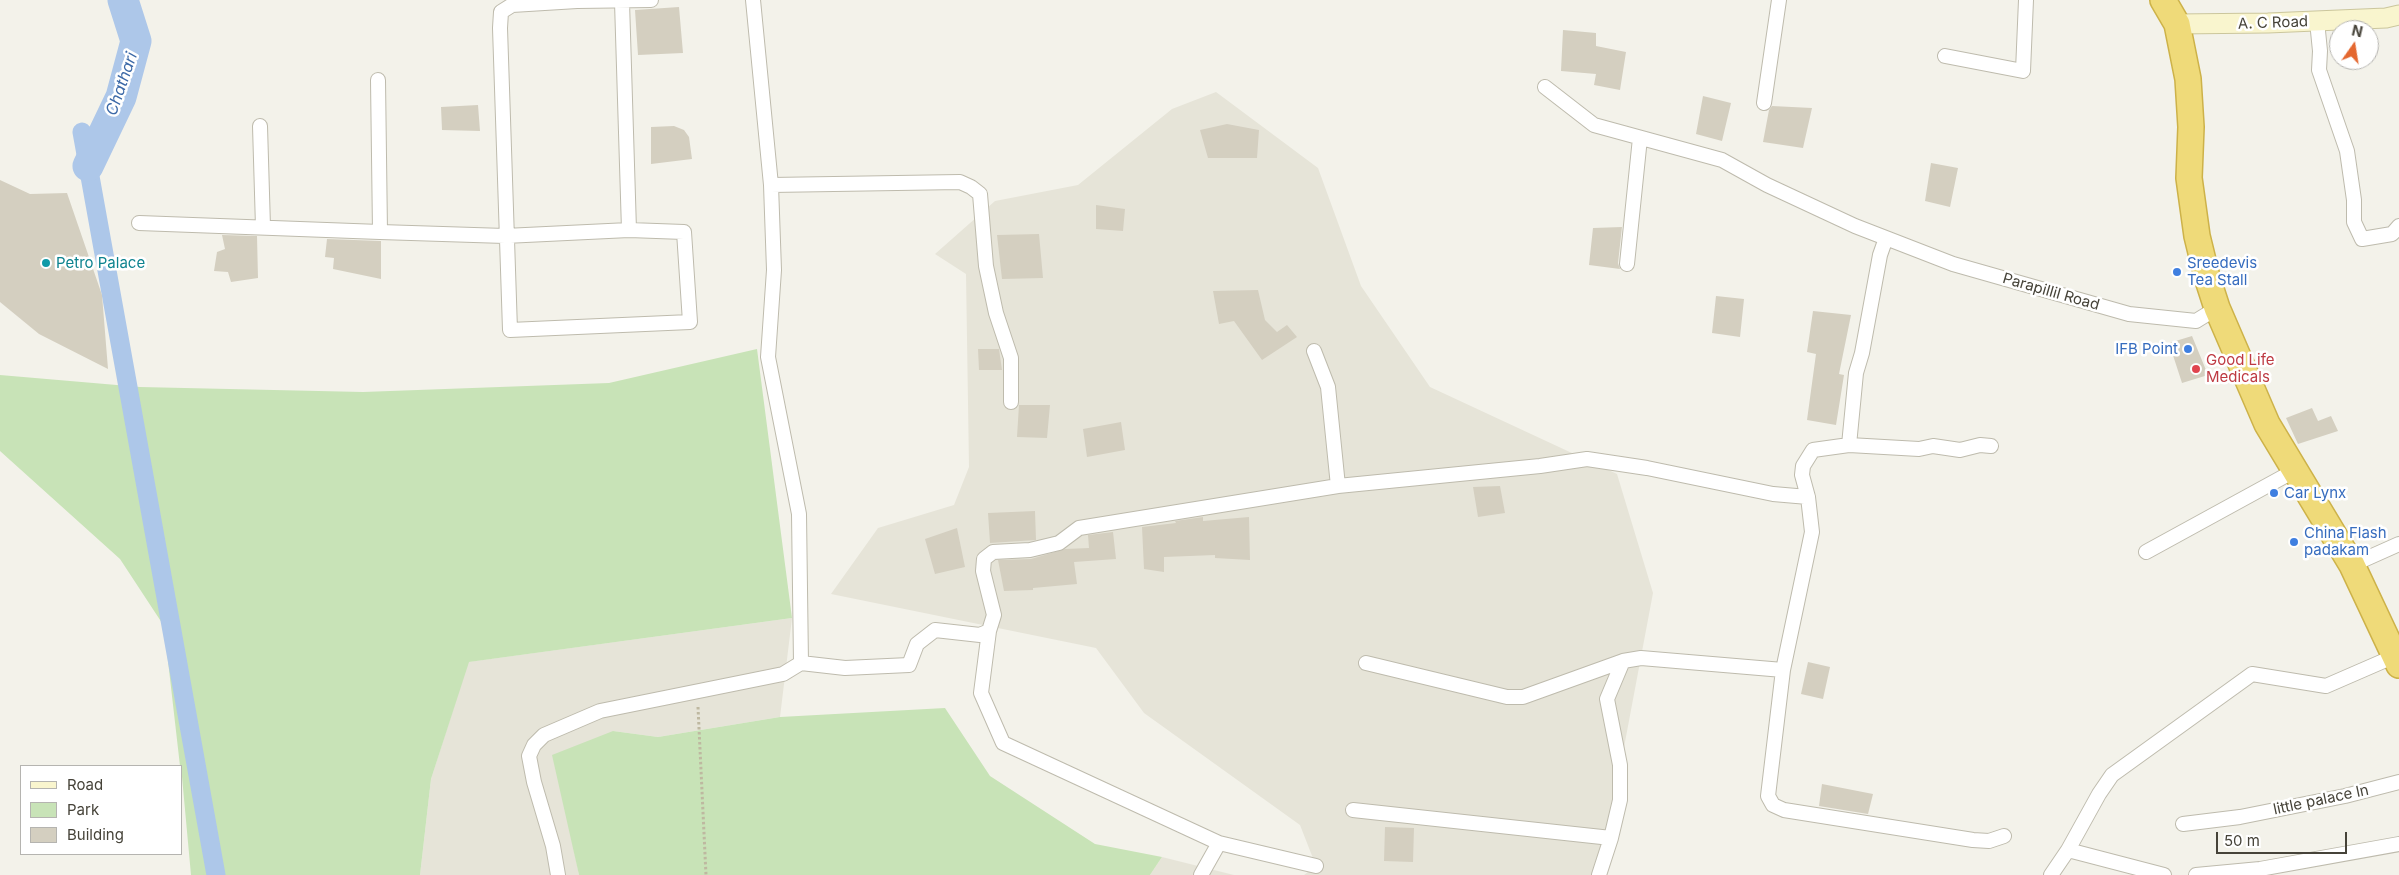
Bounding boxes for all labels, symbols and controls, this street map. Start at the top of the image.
street label: A. C Road [2238,13,2308,33]
north arrow [2329,20,2379,70]
text: N [2350,21,2364,40]
water label: Chathari [102,50,142,118]
place label: Petro Palace [56,254,145,272]
place label: Sreedevis Tea Stall [2187,254,2257,289]
marker: Petro Palace [40,257,52,269]
marker: Sreedevis Tea Stall [2171,266,2183,278]
street label: Parapillil Road [2001,270,2101,314]
place label: IFB Point [2115,340,2178,358]
marker: IFB Point [2182,343,2194,355]
place label: Good Life Medicals [2206,351,2275,386]
marker: Good Life Medicals [2190,363,2202,375]
place label: Car Lynx [2284,484,2346,502]
marker: Car Lynx [2268,487,2280,499]
place label: China Flash padakam [2304,524,2387,559]
marker: China Flash padakam [2288,536,2300,548]
legend [20,765,182,855]
text: Road [67,775,103,794]
street label: little palace ln [2272,781,2370,819]
text: Park [67,800,99,819]
scale bar [2219,822,2350,854]
text: Building [67,825,124,844]
text: 50 m [2224,831,2260,850]

